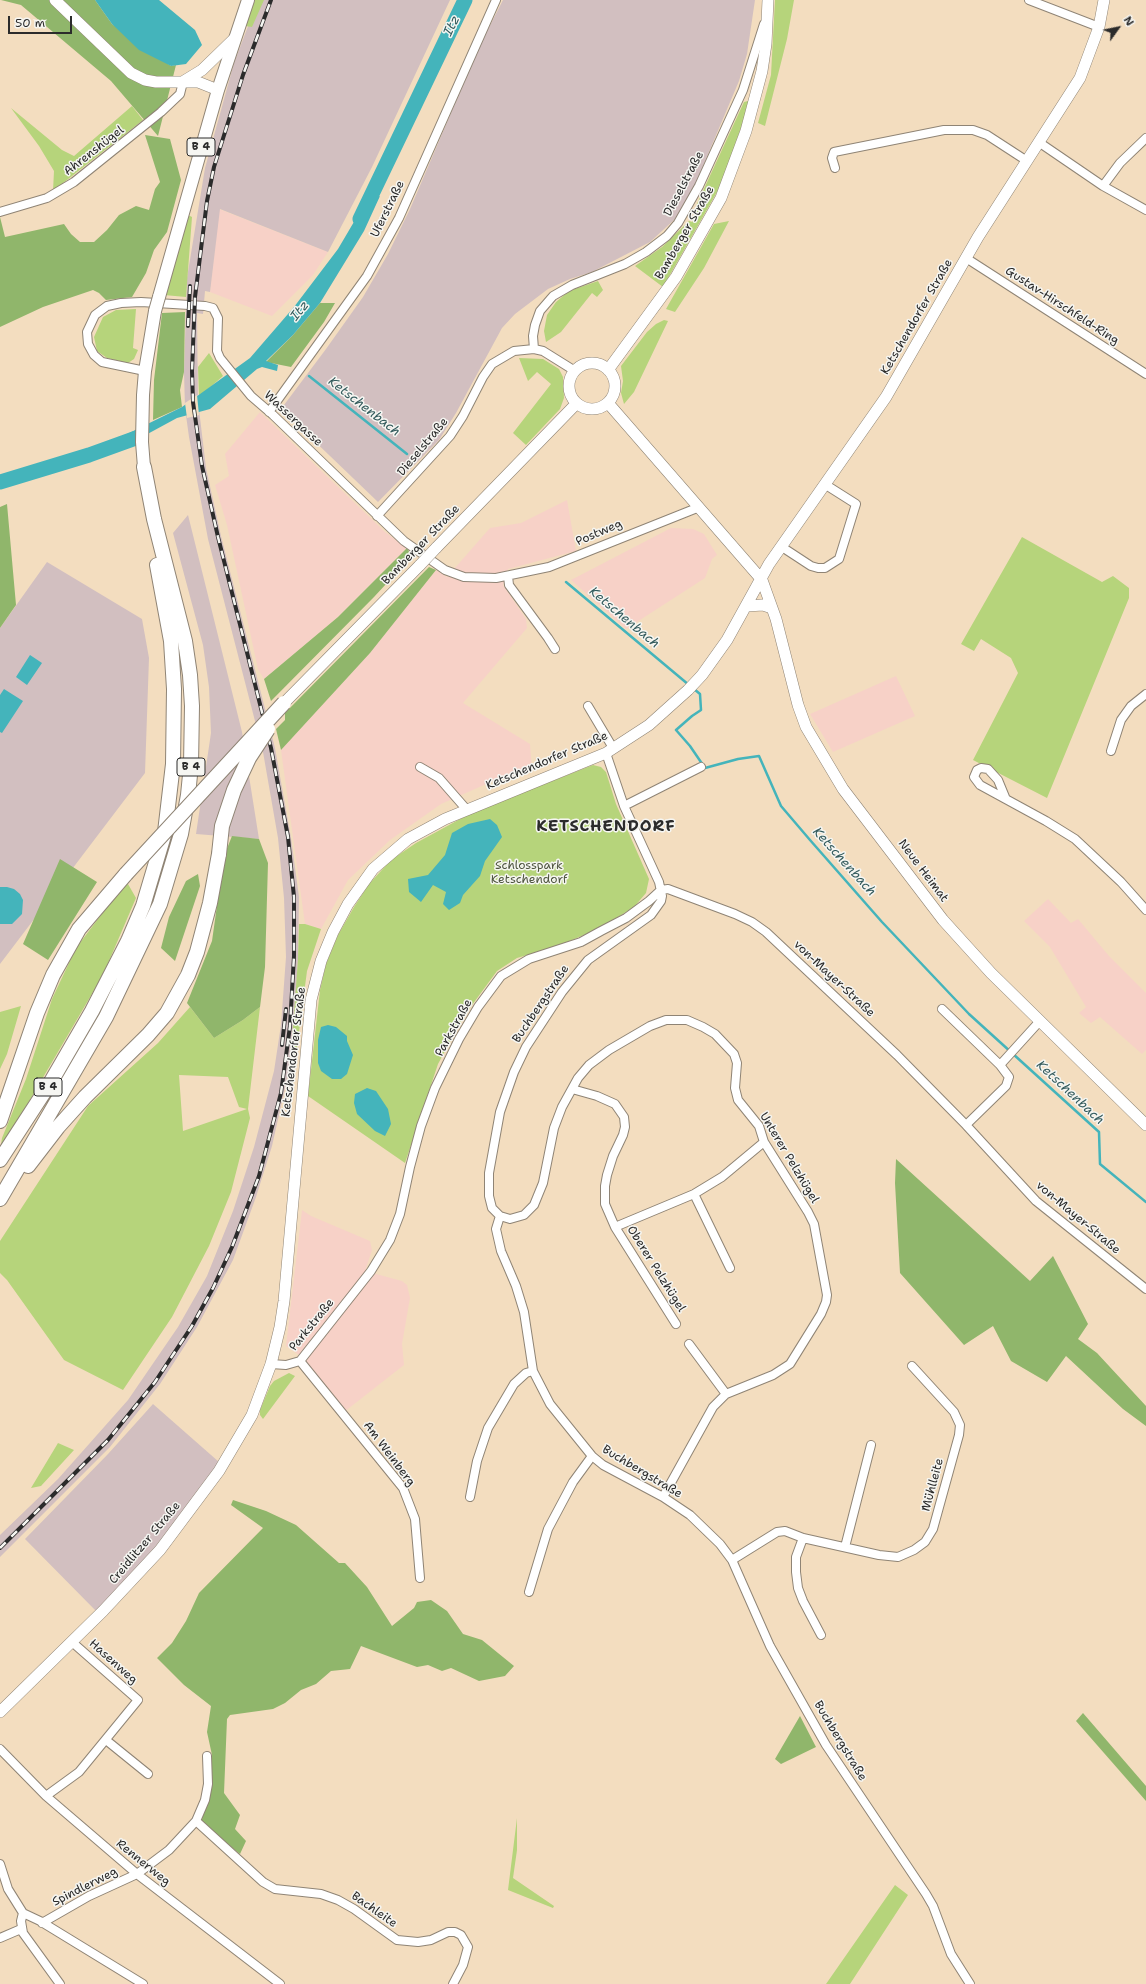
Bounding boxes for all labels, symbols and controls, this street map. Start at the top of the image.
scale bar [10,8,74,34]
north arrow [1098,8,1138,48]
water label: Itz [440,13,464,39]
text: N [1120,13,1137,29]
text: 50 m [15,15,45,31]
street label: Ahrenshügel [61,123,127,179]
road number: B 4 [187,138,215,156]
street label: Dieselstraße [661,149,707,219]
street label: Uferstraße [368,178,408,240]
street label: Bamberger Straße [652,184,718,282]
street label: Ketschendorfer Straße [878,257,956,377]
street label: Gustav-Hirschfeld-Ring [1002,264,1122,348]
water label: Itz [287,298,313,324]
water label: Ketschenbach [325,374,403,440]
street label: Wassergasse [261,388,325,450]
street label: Dieselstraße [394,415,452,479]
street label: Bamberger Straße [379,502,463,588]
street label: Postweg [574,517,624,549]
water label: Ketschenbach [586,584,662,652]
street label: Ketschendorfer Straße [484,729,610,793]
road number: B 4 [177,758,205,776]
district label: KETSCHENDORF [536,817,676,837]
water label: Ketschenbach [809,824,879,900]
street label: Neue Heimat [895,837,951,905]
park label: Schlosspark Ketschendorf [491,859,567,887]
street label: von-Mayer-Straße [790,938,878,1020]
street label: Buchbergstraße [510,962,572,1046]
street label: Ketschendorfer Straße [279,986,309,1118]
street label: Parkstraße [432,997,476,1059]
water label: Ketschenbach [1033,1058,1107,1128]
road number: B 4 [34,1078,62,1096]
street label: Unterer Pelzhügel [756,1110,822,1206]
street label: von-Mayer-Straße [1033,1178,1123,1258]
street label: Oberer Pelzhügel [624,1223,688,1315]
street label: Parkstraße [286,1296,338,1354]
street label: Am Weinberg [360,1419,418,1489]
street label: Buchbergstraße [599,1442,685,1502]
street label: Mühlleite [919,1457,947,1513]
street label: Creidlitzer Straße [106,1499,184,1587]
street label: Hasenweg [86,1637,140,1687]
street label: Buchbergstraße [810,1698,870,1784]
street label: Rennerweg [113,1837,173,1889]
street label: Spindlerweg [50,1864,120,1910]
street label: Bachleite [348,1889,400,1931]

